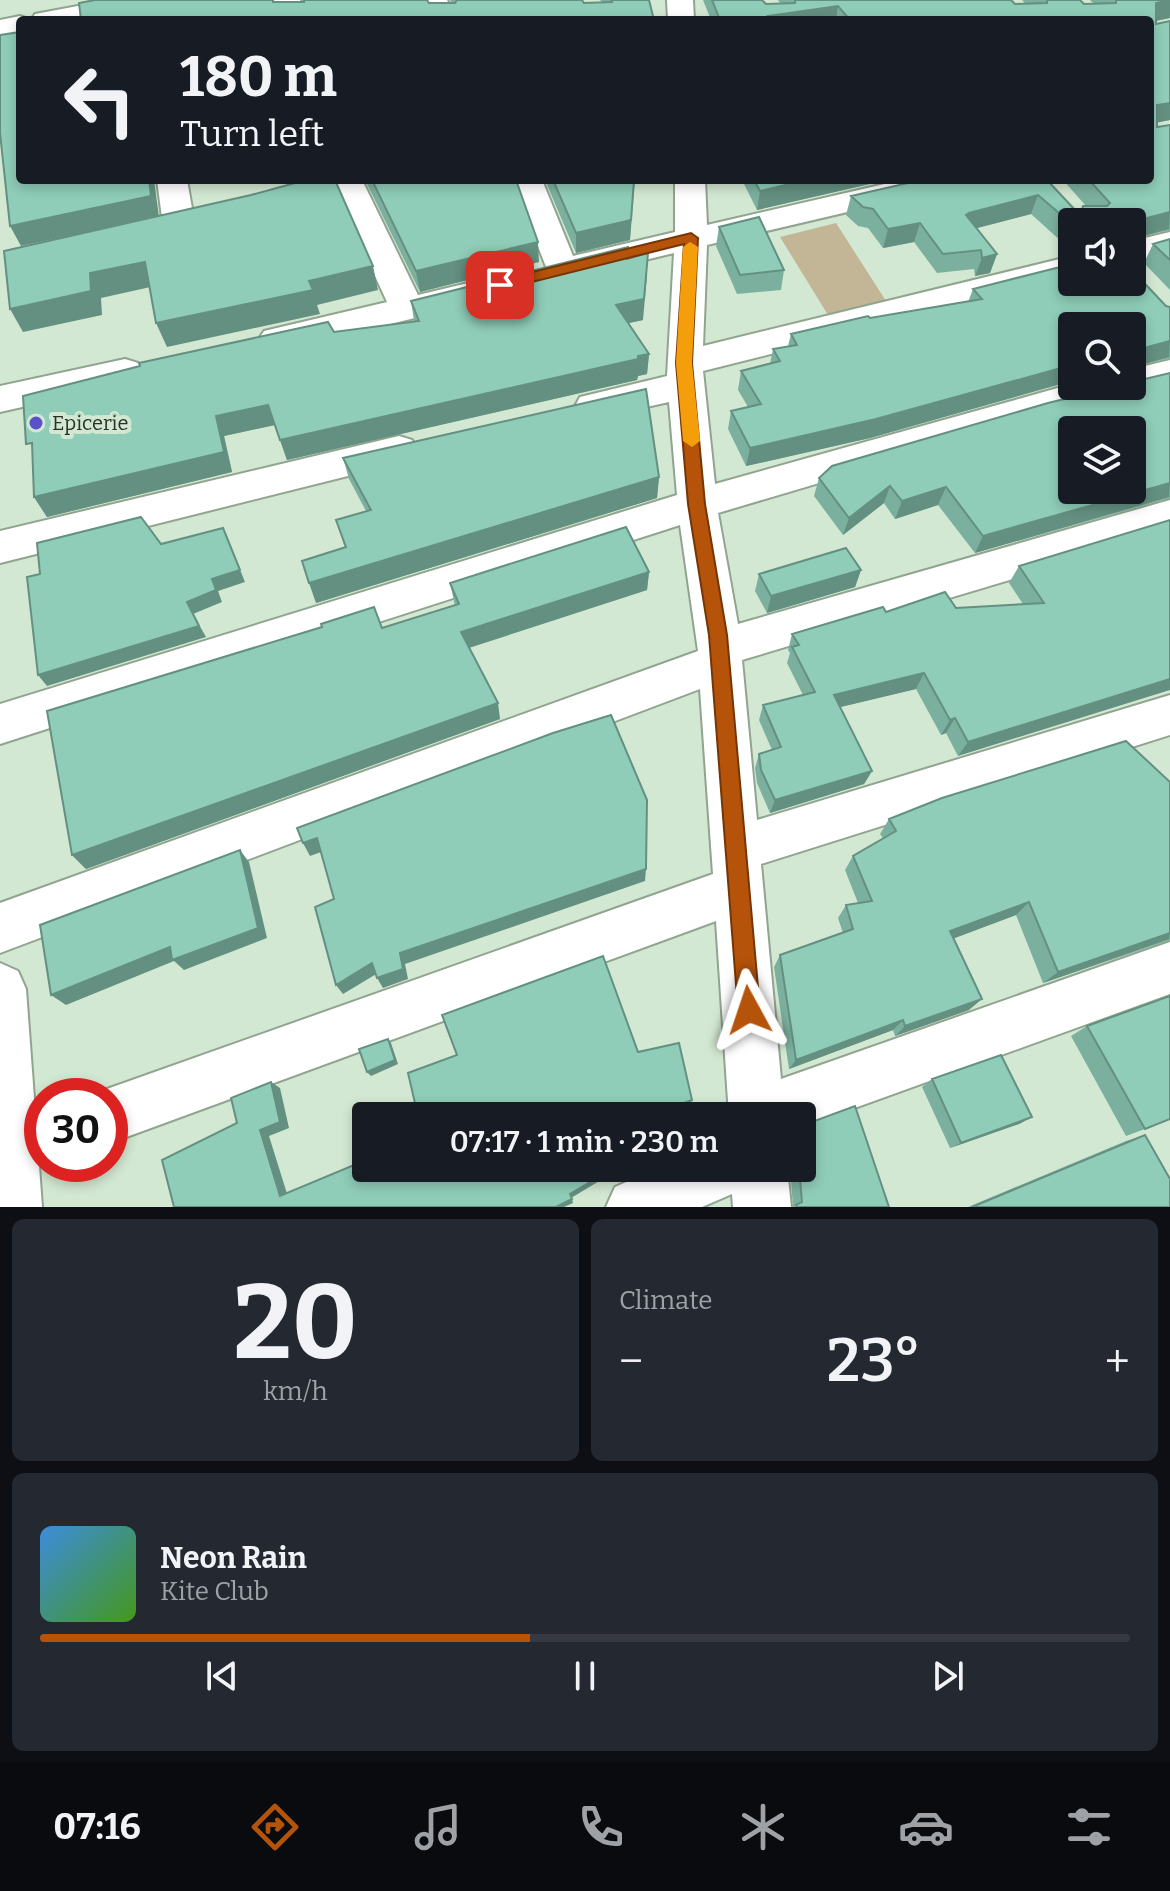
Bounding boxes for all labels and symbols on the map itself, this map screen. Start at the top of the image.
pin [466,251,534,319]
place label: Epicerie [52,411,128,435]
marker: Epicerie [27,414,45,432]
position arrow [707,968,791,1052]
speed limit sign: 30 [24,1078,128,1182]

